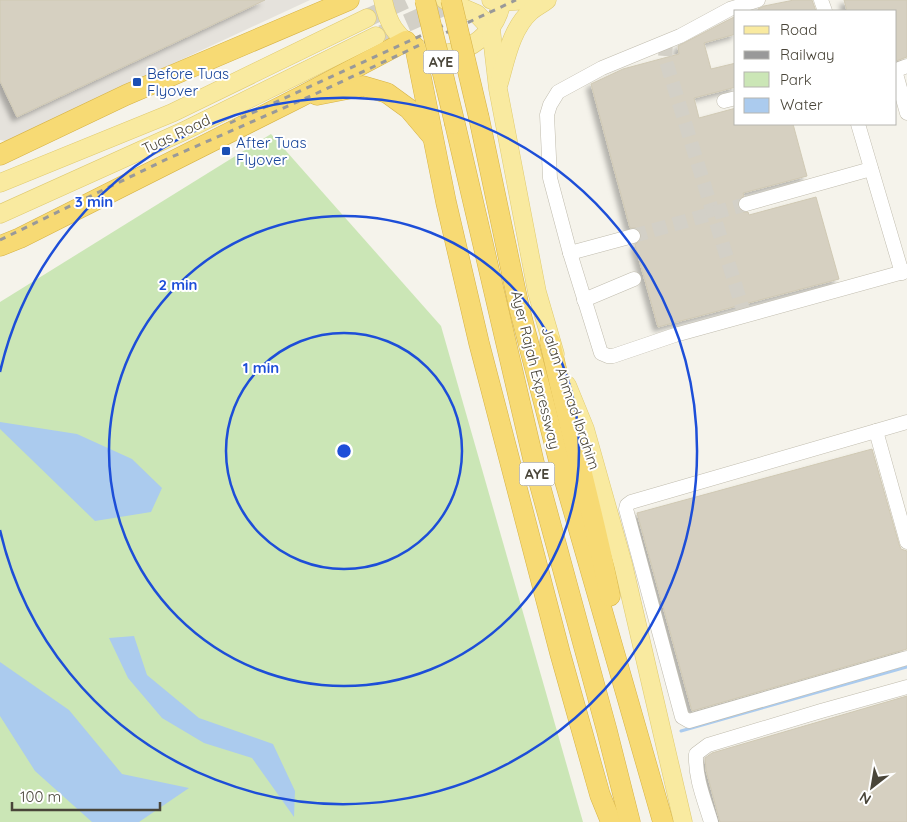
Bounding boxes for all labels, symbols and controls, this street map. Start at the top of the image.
legend [734,10,897,125]
text: Road [780,20,817,39]
text: Railway [780,45,835,64]
road number: AYE [424,51,458,74]
place label: Before Tuas Flyover [147,64,229,100]
text: Park [780,70,812,89]
marker: Before Tuas Flyover [131,76,143,88]
text: Water [780,95,823,114]
street label: Tuas Road [139,110,213,158]
place label: After Tuas Flyover [236,133,306,169]
marker: After Tuas Flyover [220,145,232,157]
text: 3 min [75,192,113,211]
text: 2 min [158,275,198,294]
street label: Ayer Rajah Expressway [507,289,565,451]
street label: Jalan Ahmad Ibrahim [538,324,604,472]
text: 1 min [243,358,279,377]
centre of rings [335,442,353,460]
road number: AYE [520,462,554,486]
north arrow [847,762,897,812]
scale bar [12,780,160,812]
text: 100 m [20,787,61,806]
text: N [856,788,874,809]

